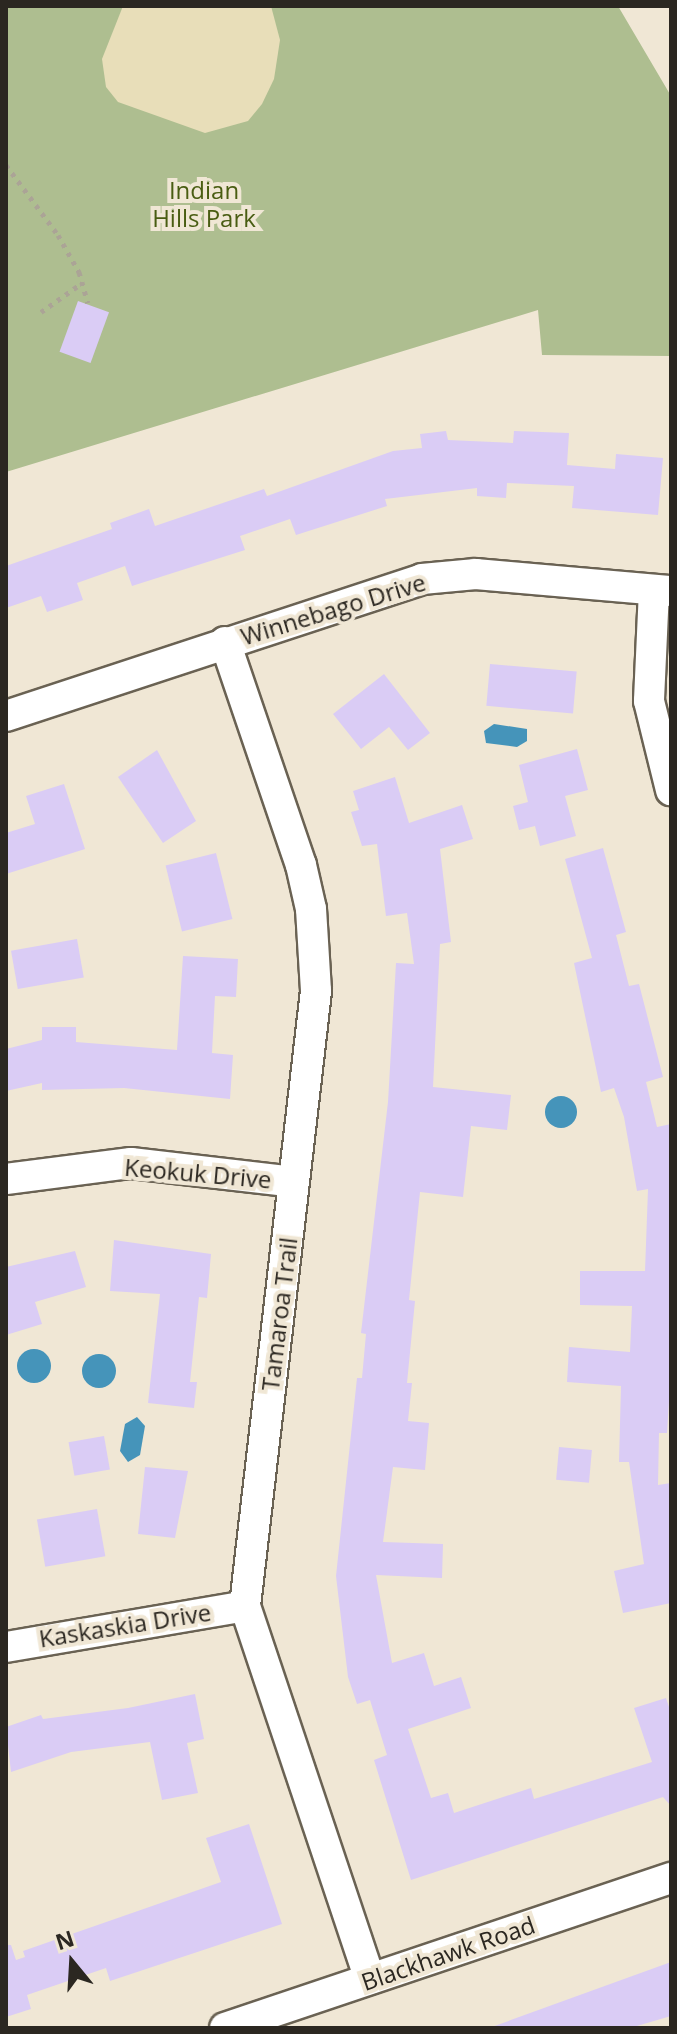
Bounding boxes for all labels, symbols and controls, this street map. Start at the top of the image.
park label: Indian Hills Park [152,176,256,232]
street label: Winnebago Drive [237,567,429,651]
street label: Keokuk Drive [123,1152,273,1194]
street label: Tamaroa Trail [255,1236,303,1392]
street label: Kaskaskia Drive [37,1597,213,1653]
street label: Blackhawk Road [357,1910,539,1996]
north arrow [32,1922,112,2002]
text: N [51,1922,78,1956]

